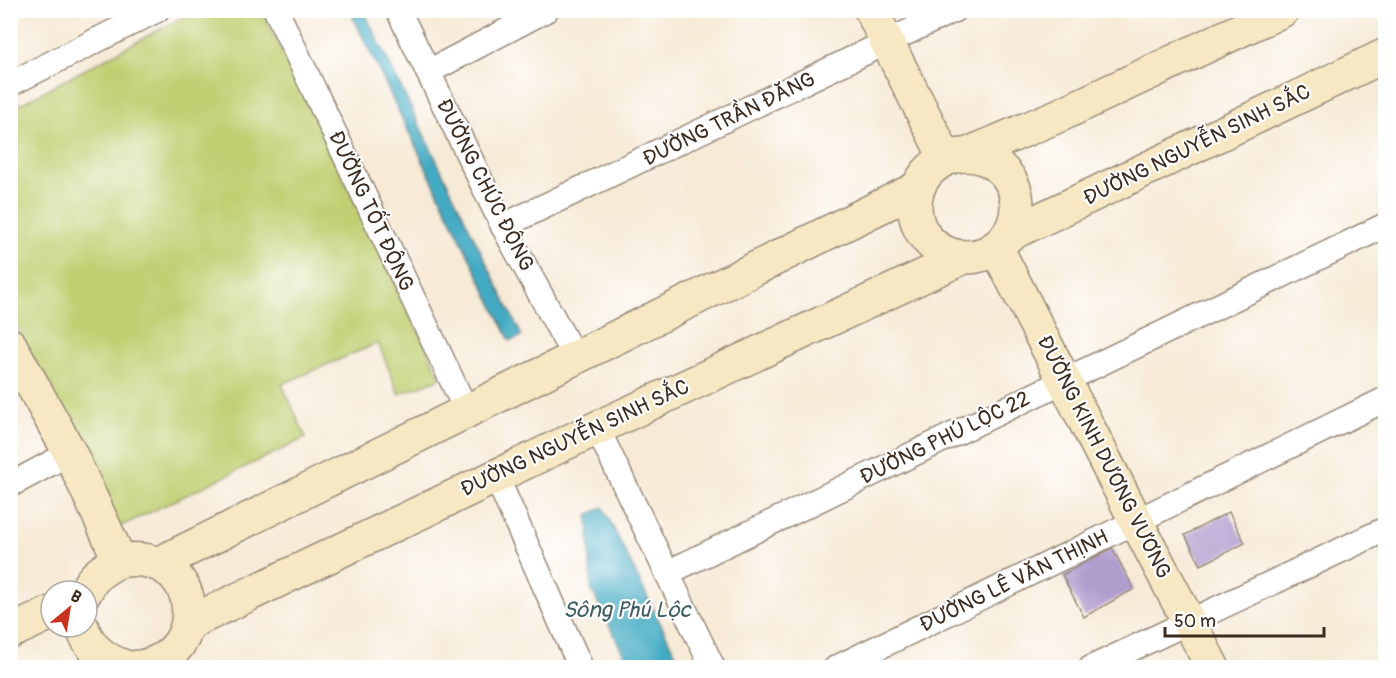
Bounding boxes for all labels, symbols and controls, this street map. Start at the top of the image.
street label: ĐƯỜNG TRẦN ĐĂNG [637,63,820,172]
street label: ĐƯỜNG NGUYỄN SINH SẮC [1077,75,1315,212]
street label: ĐƯỜNG CHÚC ĐỘNG [430,94,541,276]
street label: ĐƯỜNG TỐT ĐỘNG [322,125,424,295]
street label: ĐƯỜNG KINH DƯƠNG VƯƠNG [1031,331,1177,583]
street label: ĐƯỜNG NGUYỄN SINH SẮC [454,369,694,503]
street label: ĐƯỜNG PHÚ LỘC 22 [855,384,1034,491]
street label: ĐƯỜNG LÊ VĂN THỊNH [915,523,1113,638]
north arrow [39,579,99,639]
text: B [67,586,85,608]
water label: Sông Phú Lộc [563,596,693,624]
scale bar [1165,600,1324,638]
text: 50 m [1174,610,1216,633]

